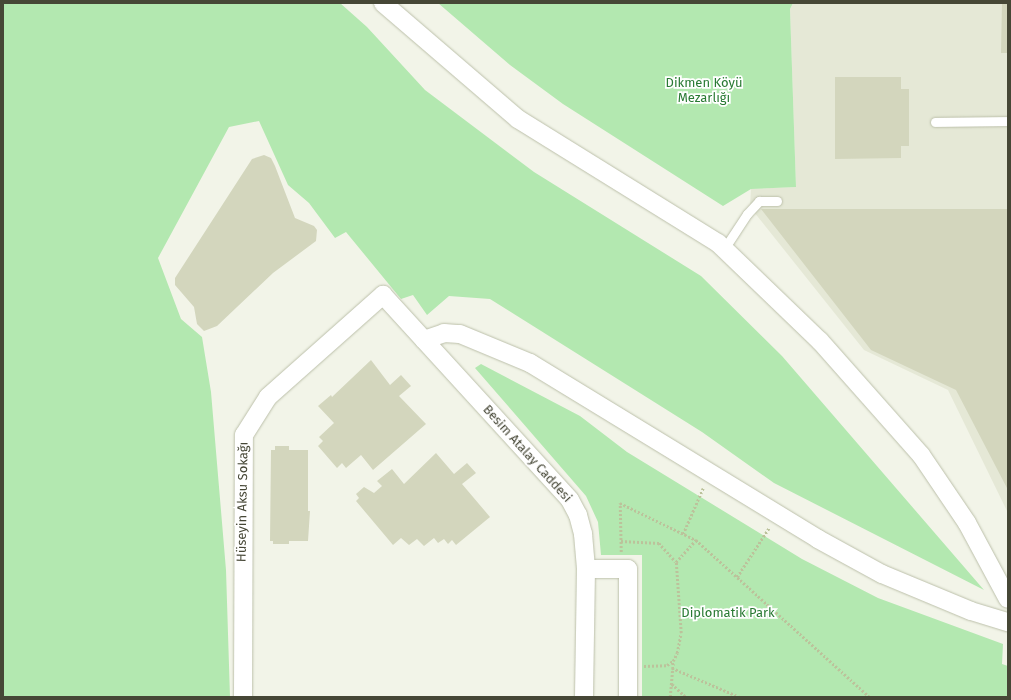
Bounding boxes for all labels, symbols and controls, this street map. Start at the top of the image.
park label: Dikmen Köyü Mezarlığı [666,76,742,107]
street label: Besim Atalay Caddesi [479,402,575,506]
street label: Hüseyin Aksu Sokağı [234,442,252,562]
park label: Diplomatik Park [681,605,775,621]

